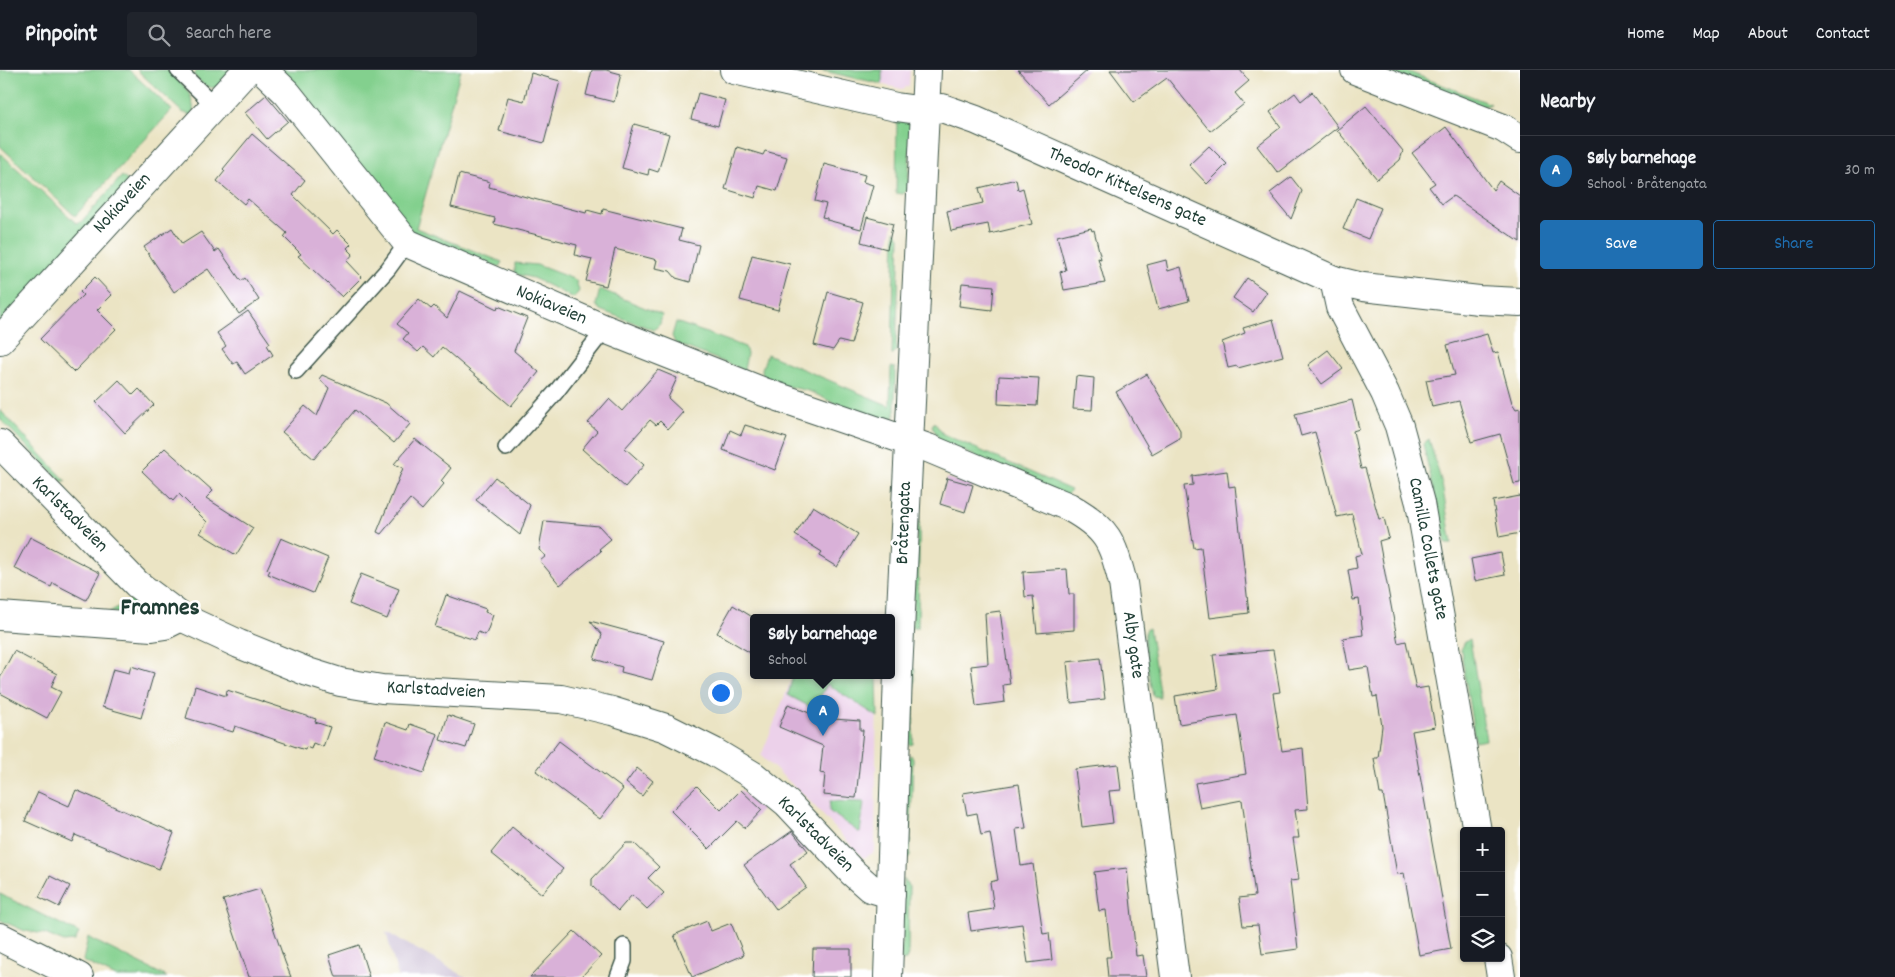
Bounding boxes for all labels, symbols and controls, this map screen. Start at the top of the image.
search box [127,12,477,57]
text: Pinpoint [25,18,97,52]
icon: search [145,21,173,49]
text: Search here [185,21,271,48]
text: Home [1627,22,1664,47]
text: Map [1692,22,1720,47]
text: About [1748,22,1788,47]
text: Contact [1816,22,1870,47]
text: Nearby [1540,88,1595,118]
street label: Theodor Kittelsens gate [1043,141,1211,235]
text: Søly barnehage [1587,146,1696,173]
text: A [1552,159,1560,182]
text: 30 m [1845,159,1875,182]
street label: Nokiaveien [88,167,158,241]
text: School · Bråtengata [1587,173,1707,196]
button: Save [1540,220,1703,269]
button: Share [1713,220,1875,269]
street label: Nokiaveien [511,279,591,333]
street label: Karlstadveien [24,470,114,560]
street label: Camilla Collets gate [1400,476,1454,622]
street label: Bråtengata [890,480,920,565]
district label: Framnes [120,592,200,626]
street label: Alby gate [1114,610,1150,680]
popup [750,614,895,679]
text: Søly barnehage [768,622,877,649]
text: School [768,649,807,672]
street label: Karlstadveien [386,675,486,707]
your location [708,680,734,706]
pin: A [807,695,839,736]
street label: Karlstadveien [770,790,860,880]
map controls [1460,827,1505,962]
button: + [1460,827,1505,872]
button: − [1460,872,1505,917]
button: layers [1460,917,1505,962]

